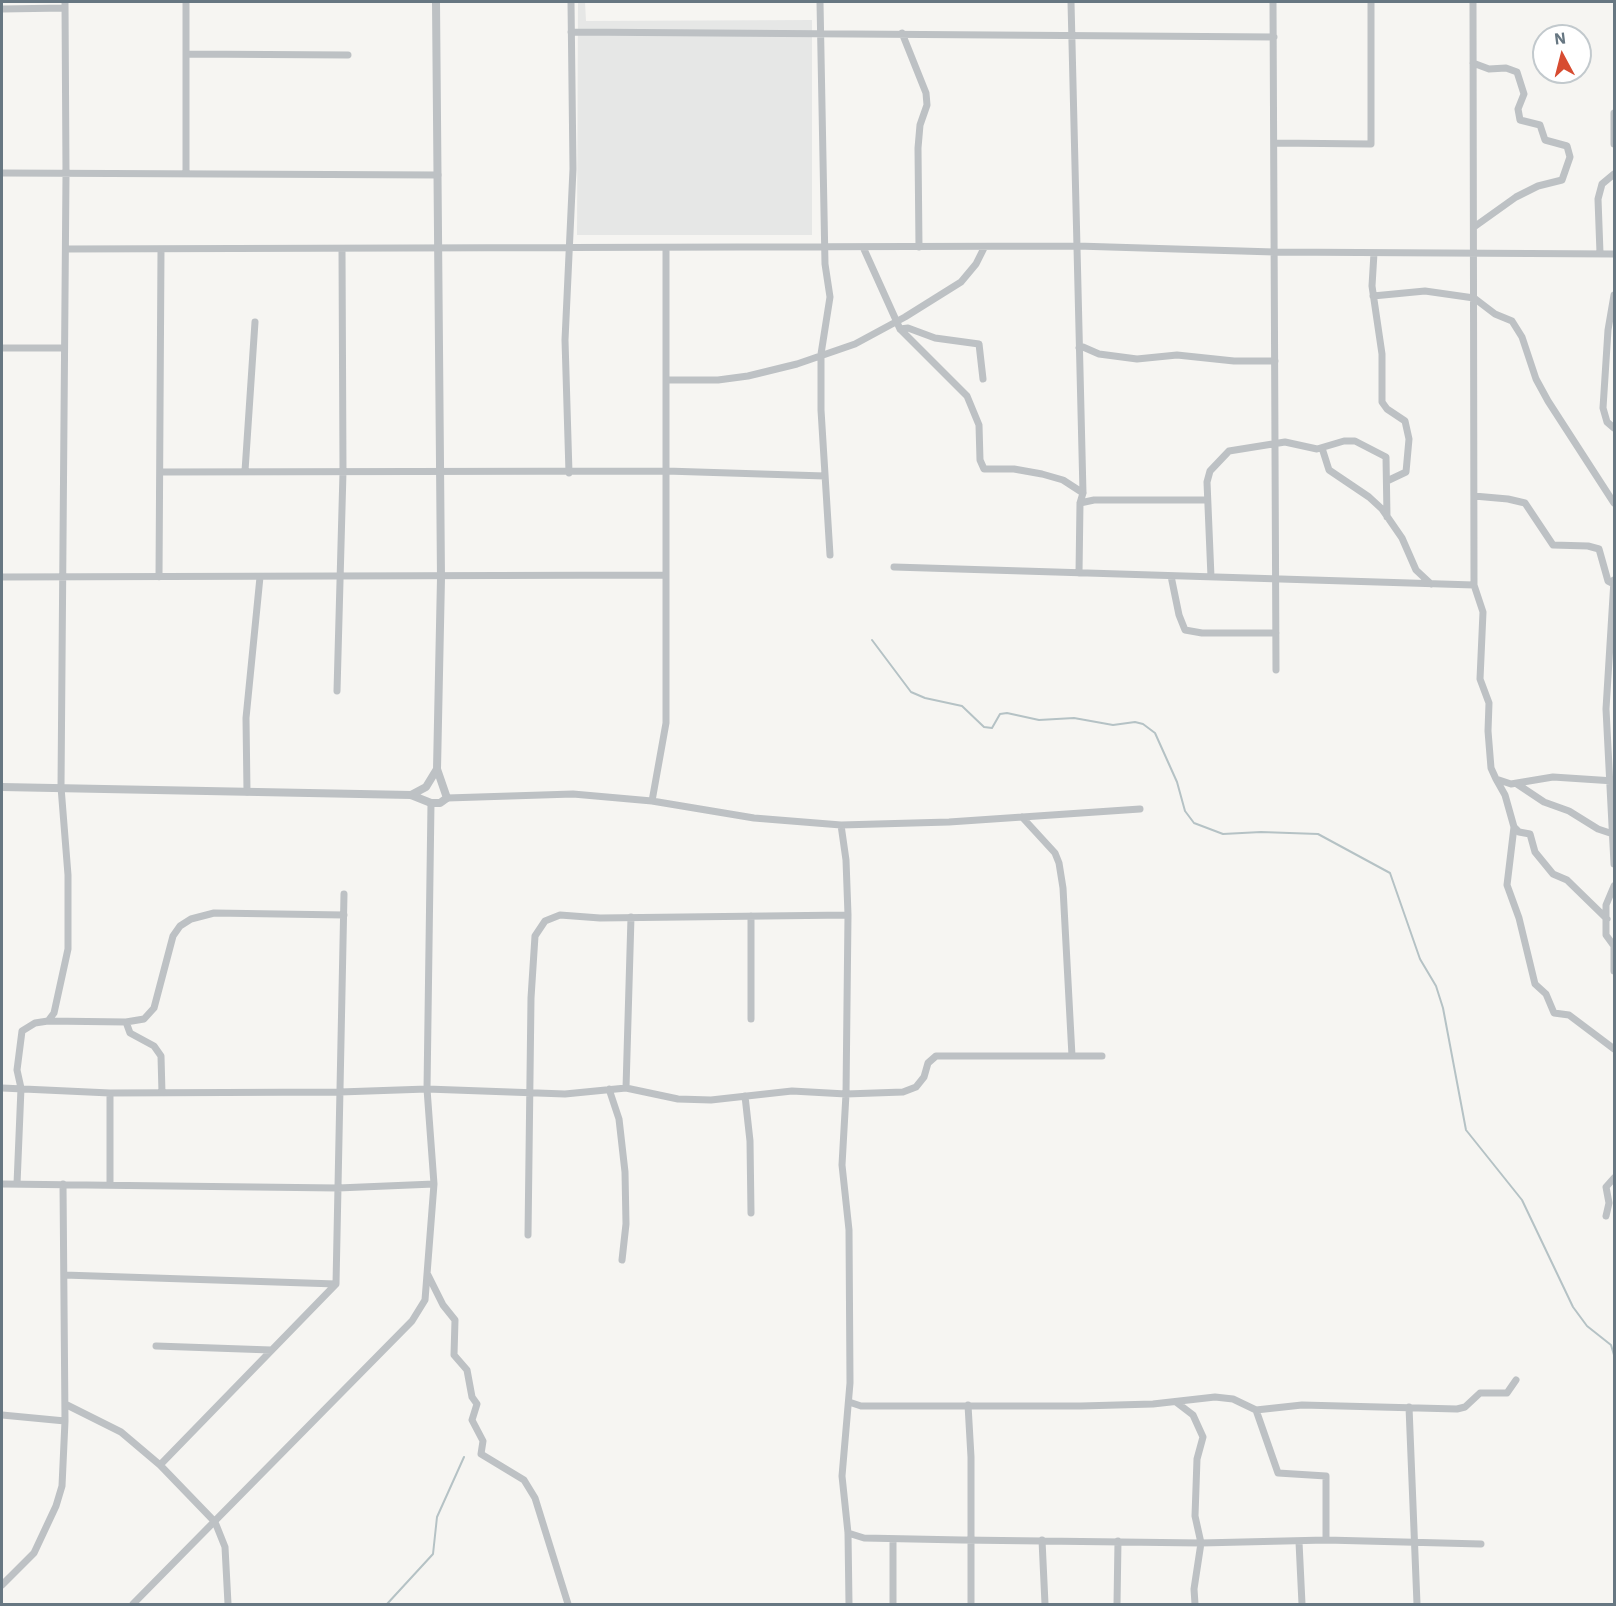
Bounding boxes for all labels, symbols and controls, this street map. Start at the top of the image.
north arrow [1532,24,1592,84]
text: N [1553,27,1567,49]

